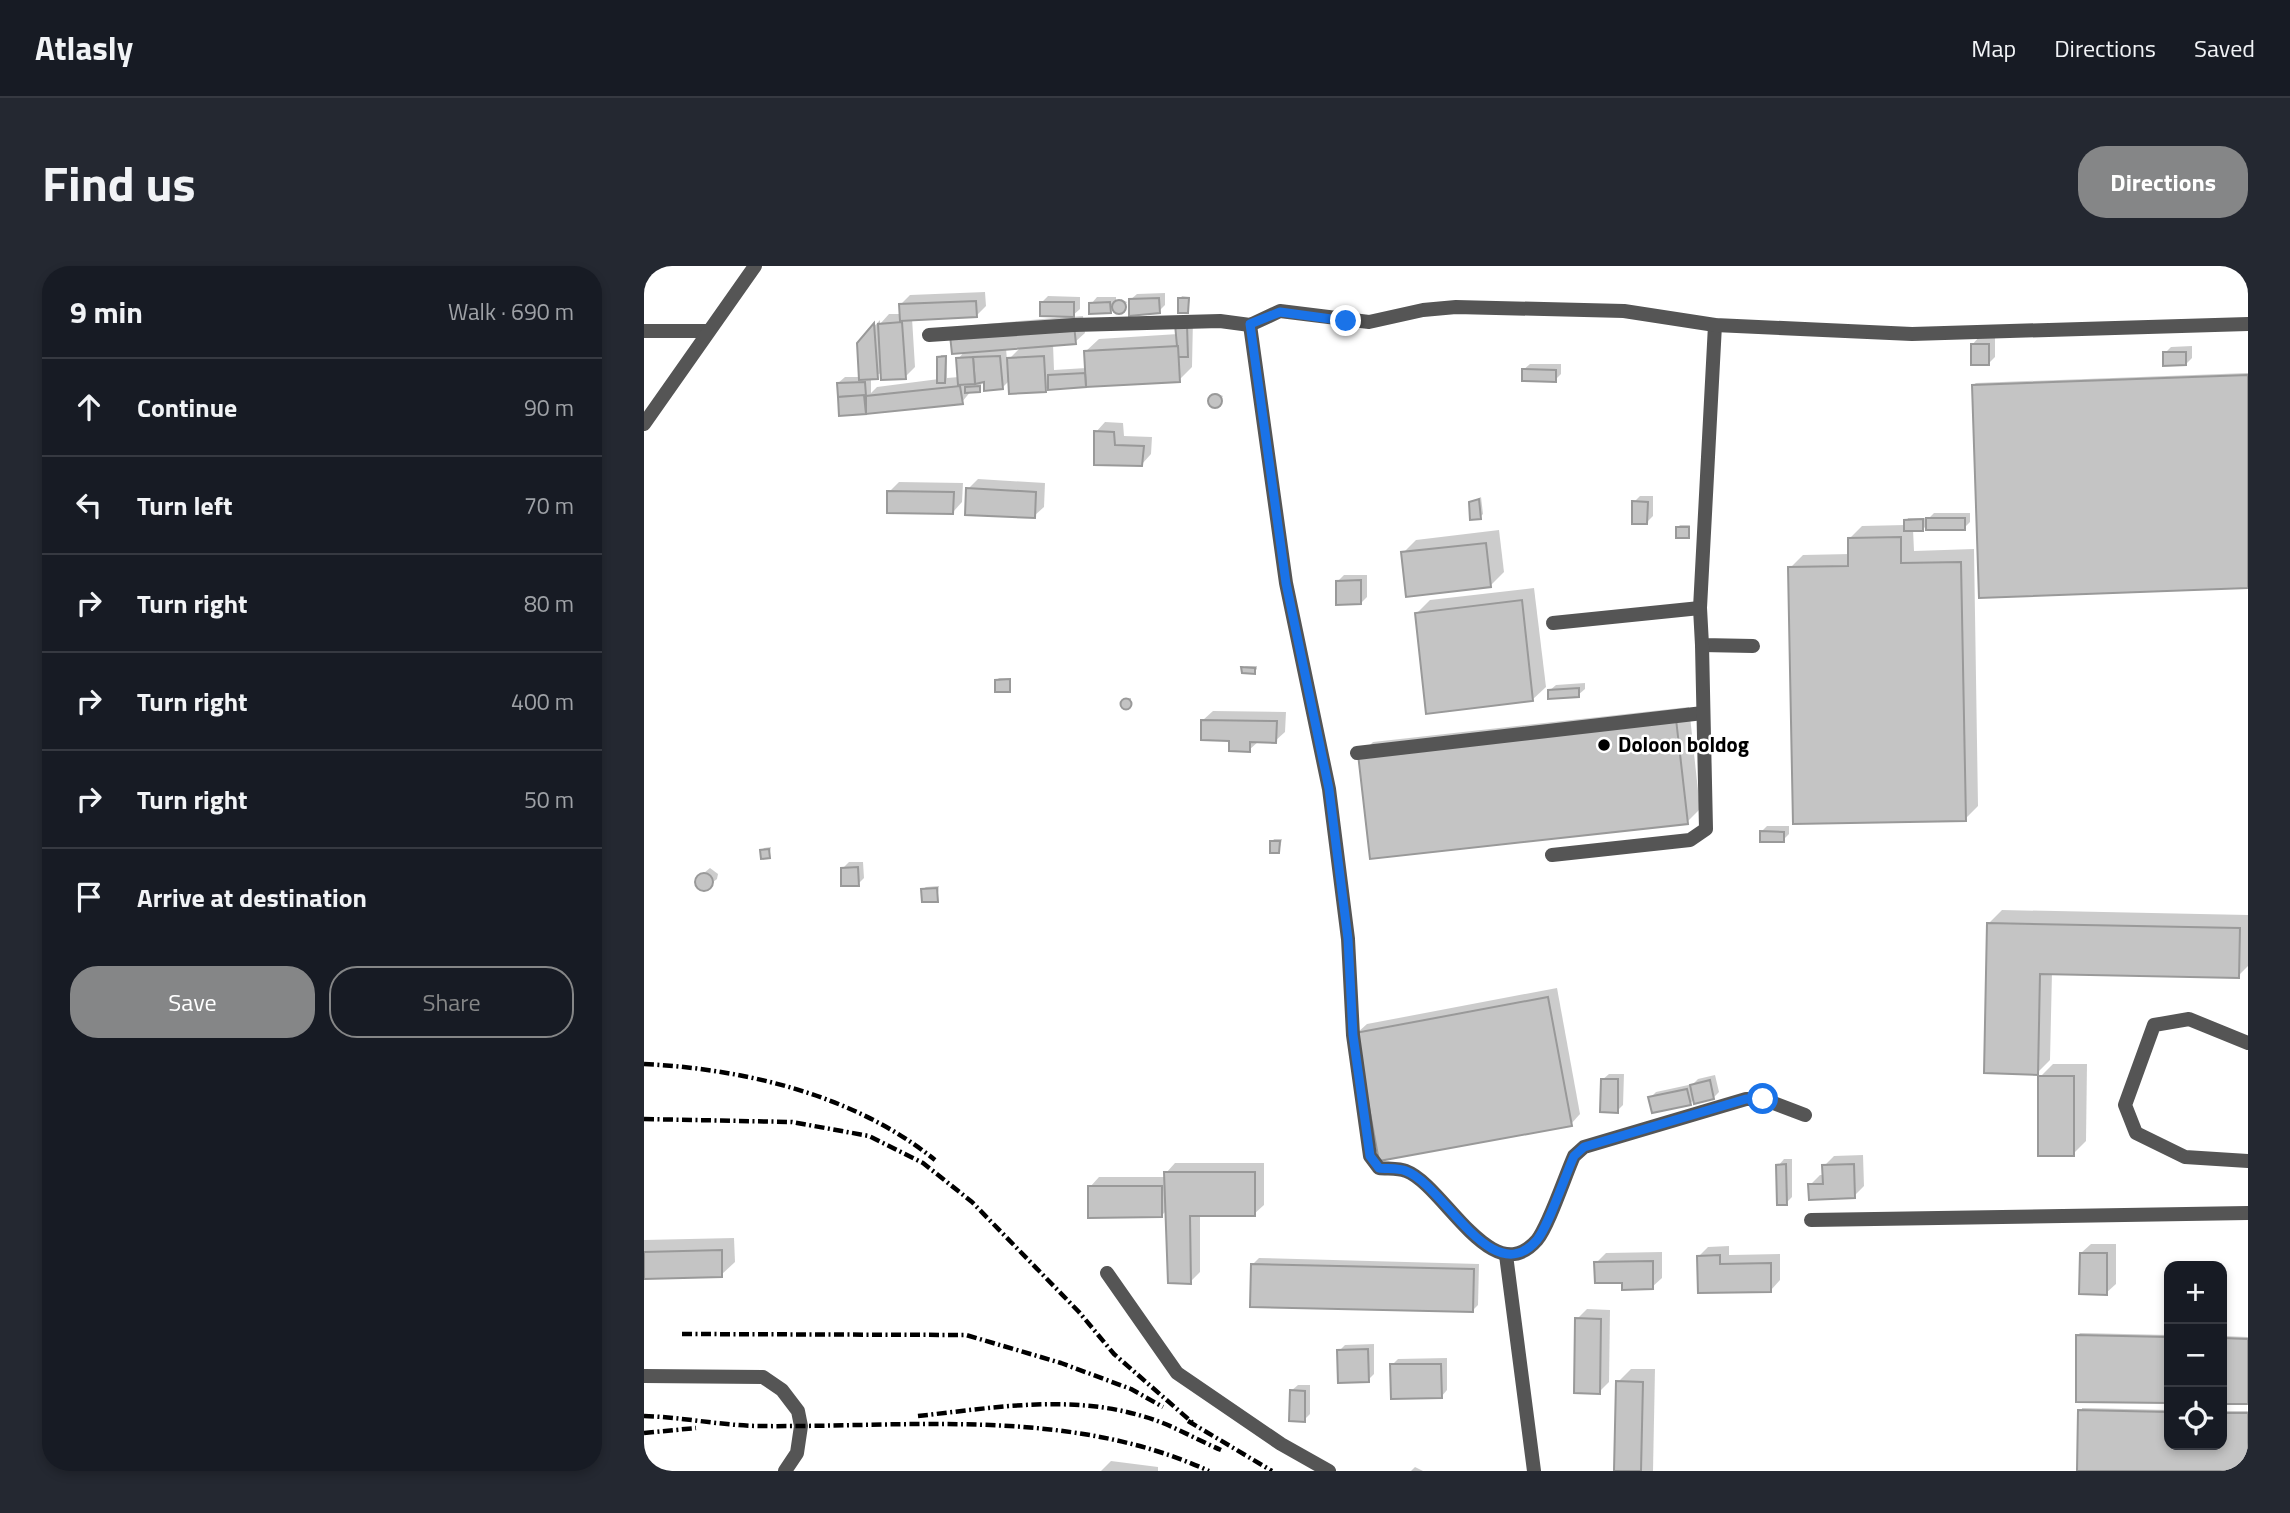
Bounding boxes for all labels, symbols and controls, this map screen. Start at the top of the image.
text: Atlasly [35,23,133,73]
text: Map [1971,30,2016,66]
text: Directions [2054,30,2156,66]
text: Saved [2194,30,2255,66]
text: Find us [42,145,196,220]
button: Directions [2078,146,2248,218]
text: 9 min [70,289,143,335]
text: Walk · 690 m [448,294,574,329]
route end [1330,305,1361,336]
icon: ahead [70,388,108,426]
text: Continue [137,388,237,427]
text: 90 m [524,390,574,425]
icon: left [70,486,108,524]
text: Turn left [137,486,232,525]
text: 70 m [524,488,574,523]
icon: right [70,584,108,622]
text: Turn right [137,584,248,623]
text: 80 m [524,586,574,621]
icon: right [70,682,108,720]
text: Turn right [137,682,248,721]
text: 400 m [511,684,574,719]
place label: Doloon boldog [1618,728,1749,760]
marker: Doloon boldog [1596,737,1612,753]
icon: right [70,780,108,818]
text: Turn right [137,780,248,819]
text: 50 m [524,782,574,817]
icon: arrive [70,878,108,916]
text: Arrive at destination [137,878,367,917]
button: Save [70,966,315,1038]
button: Share [329,966,574,1038]
route start [1747,1083,1778,1114]
map controls [2164,1261,2227,1450]
button: + [2164,1261,2227,1324]
button: − [2164,1324,2227,1387]
button: locate [2164,1387,2227,1450]

